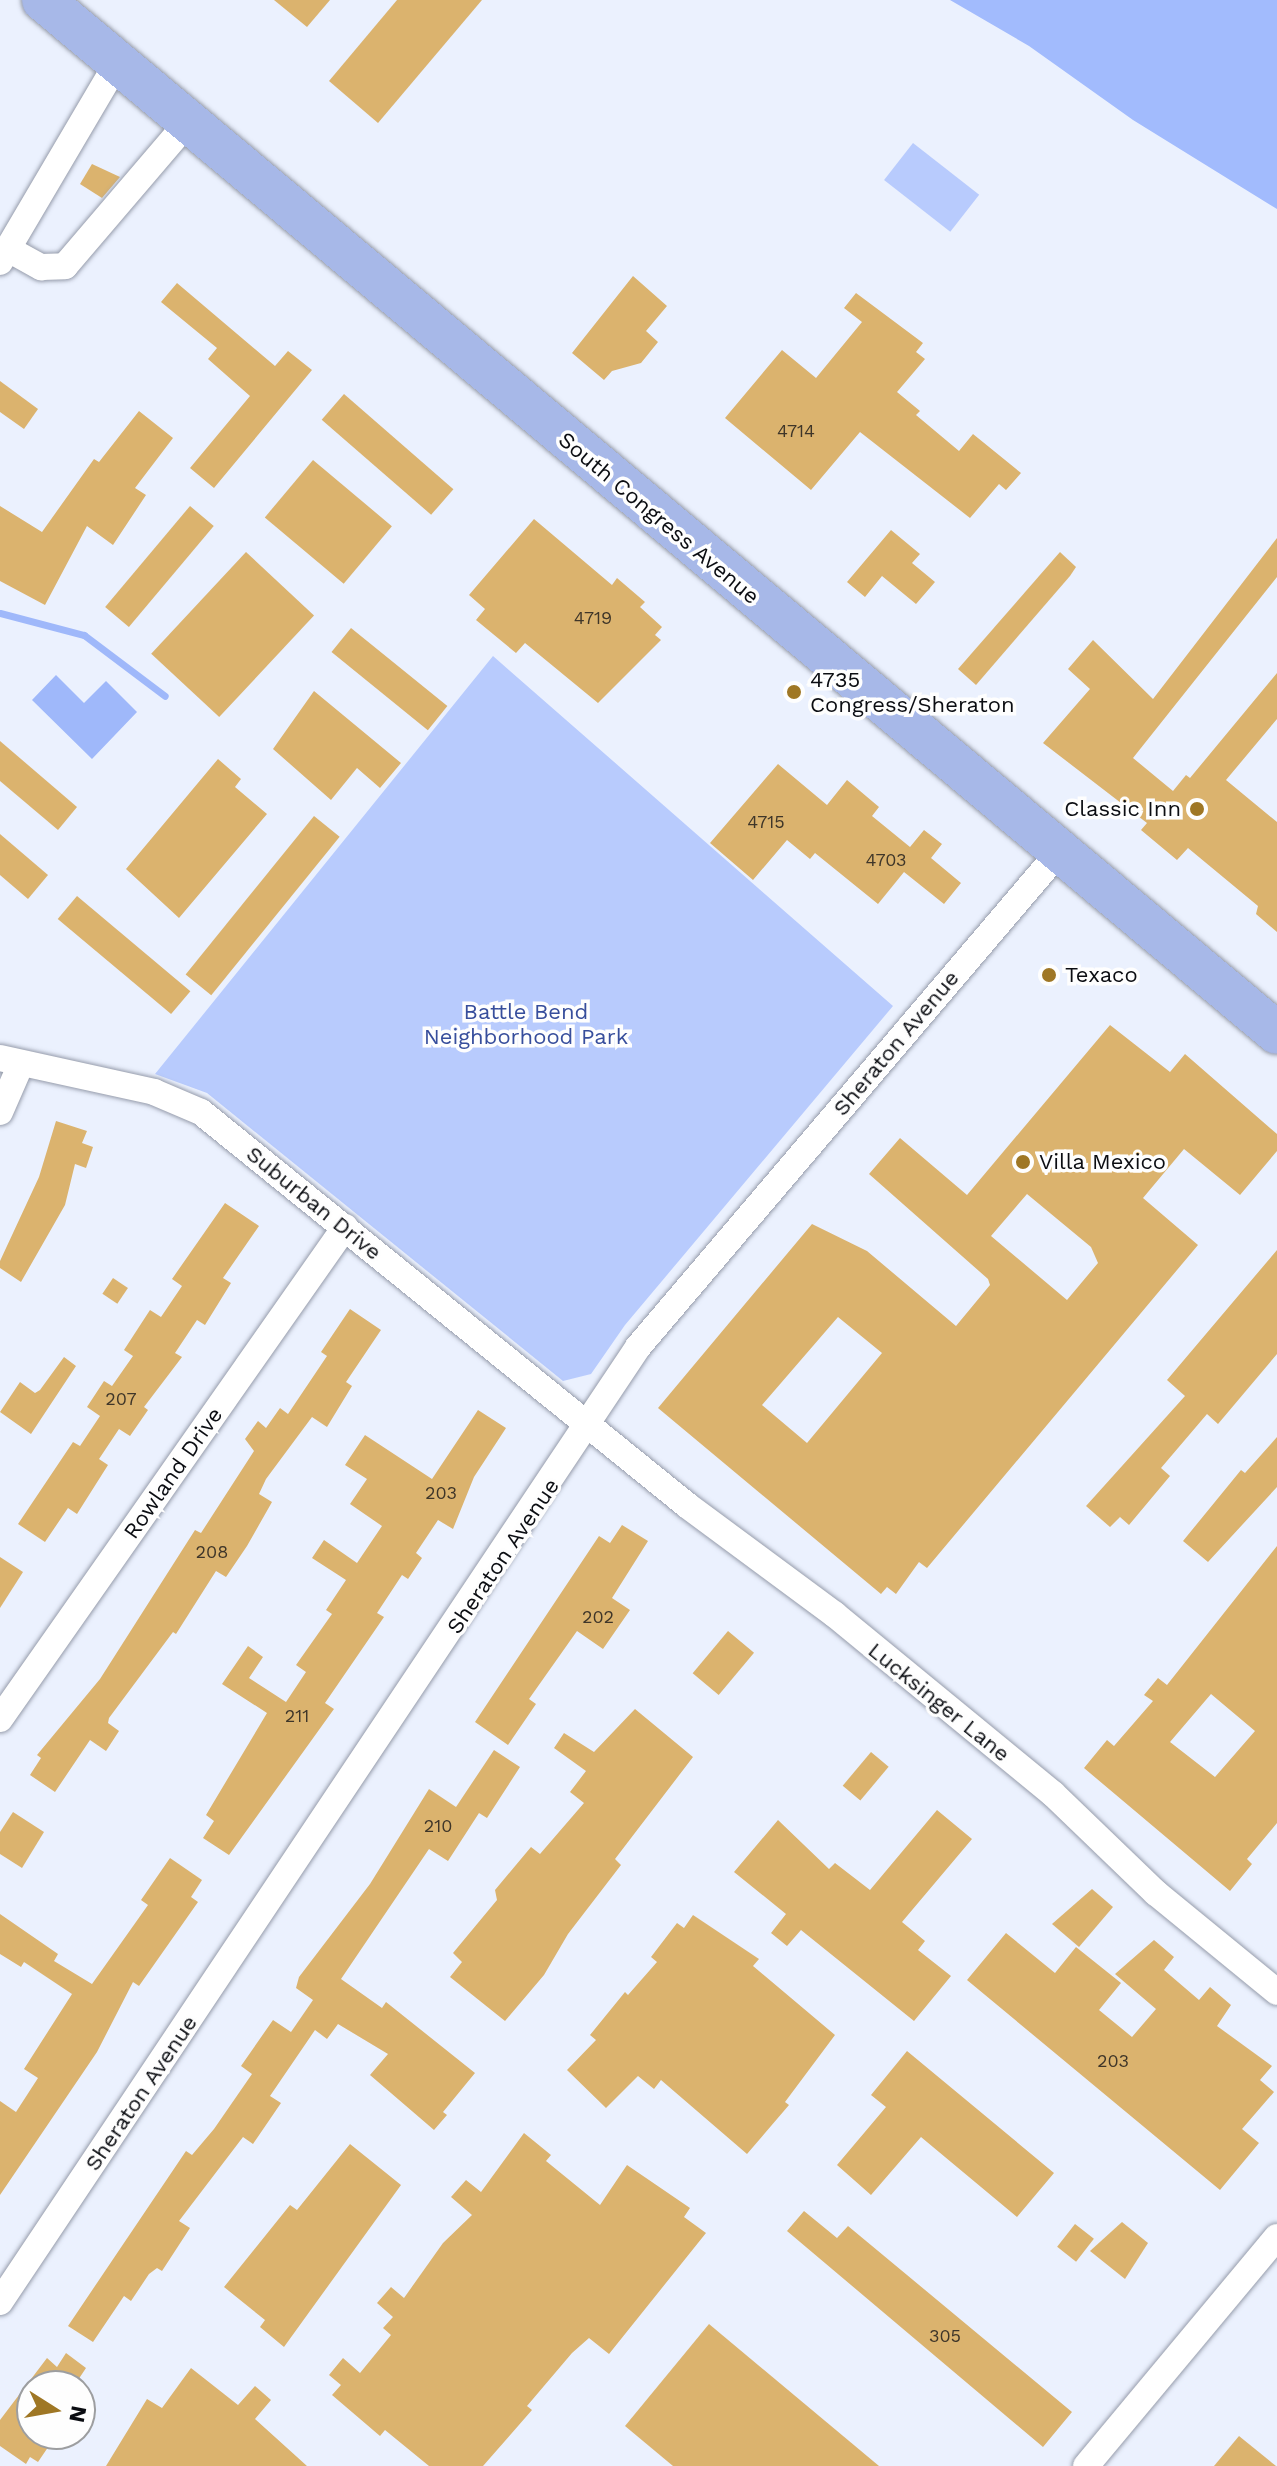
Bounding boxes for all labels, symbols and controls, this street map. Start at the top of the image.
house number: 4714 [777,420,815,442]
street label: South Congress Avenue [553,426,765,610]
house number: 4719 [574,607,612,629]
place label: 4735 Congress/Sheraton [810,666,1015,718]
marker: 4735 Congress/Sheraton [785,683,803,701]
place label: Classic Inn [1064,796,1181,822]
marker: Classic Inn [1188,800,1206,818]
house number: 4715 [747,811,785,833]
house number: 4703 [865,849,907,871]
place label: Texaco [1065,962,1138,988]
street label: Sheraton Avenue [827,965,965,1121]
marker: Texaco [1040,966,1058,984]
park label: Battle Bend Neighborhood Park [424,998,628,1050]
street label: Suburban Drive [241,1141,387,1265]
place label: Villa Mexico [1039,1149,1167,1175]
marker: Villa Mexico [1014,1153,1032,1171]
house number: 207 [105,1388,137,1410]
street label: Rowland Drive [118,1402,228,1544]
street label: Sheraton Avenue [441,1473,565,1639]
house number: 203 [425,1482,457,1504]
house number: 208 [196,1541,228,1563]
house number: 202 [582,1606,614,1628]
street label: Lucksinger Lane [863,1637,1015,1767]
house number: 211 [285,1705,309,1727]
house number: 210 [424,1815,452,1837]
street label: Sheraton Avenue [79,2010,203,2176]
house number: 203 [1097,2050,1129,2072]
house number: 305 [929,2325,961,2347]
north arrow [16,2370,96,2450]
text: N [64,2404,92,2425]

